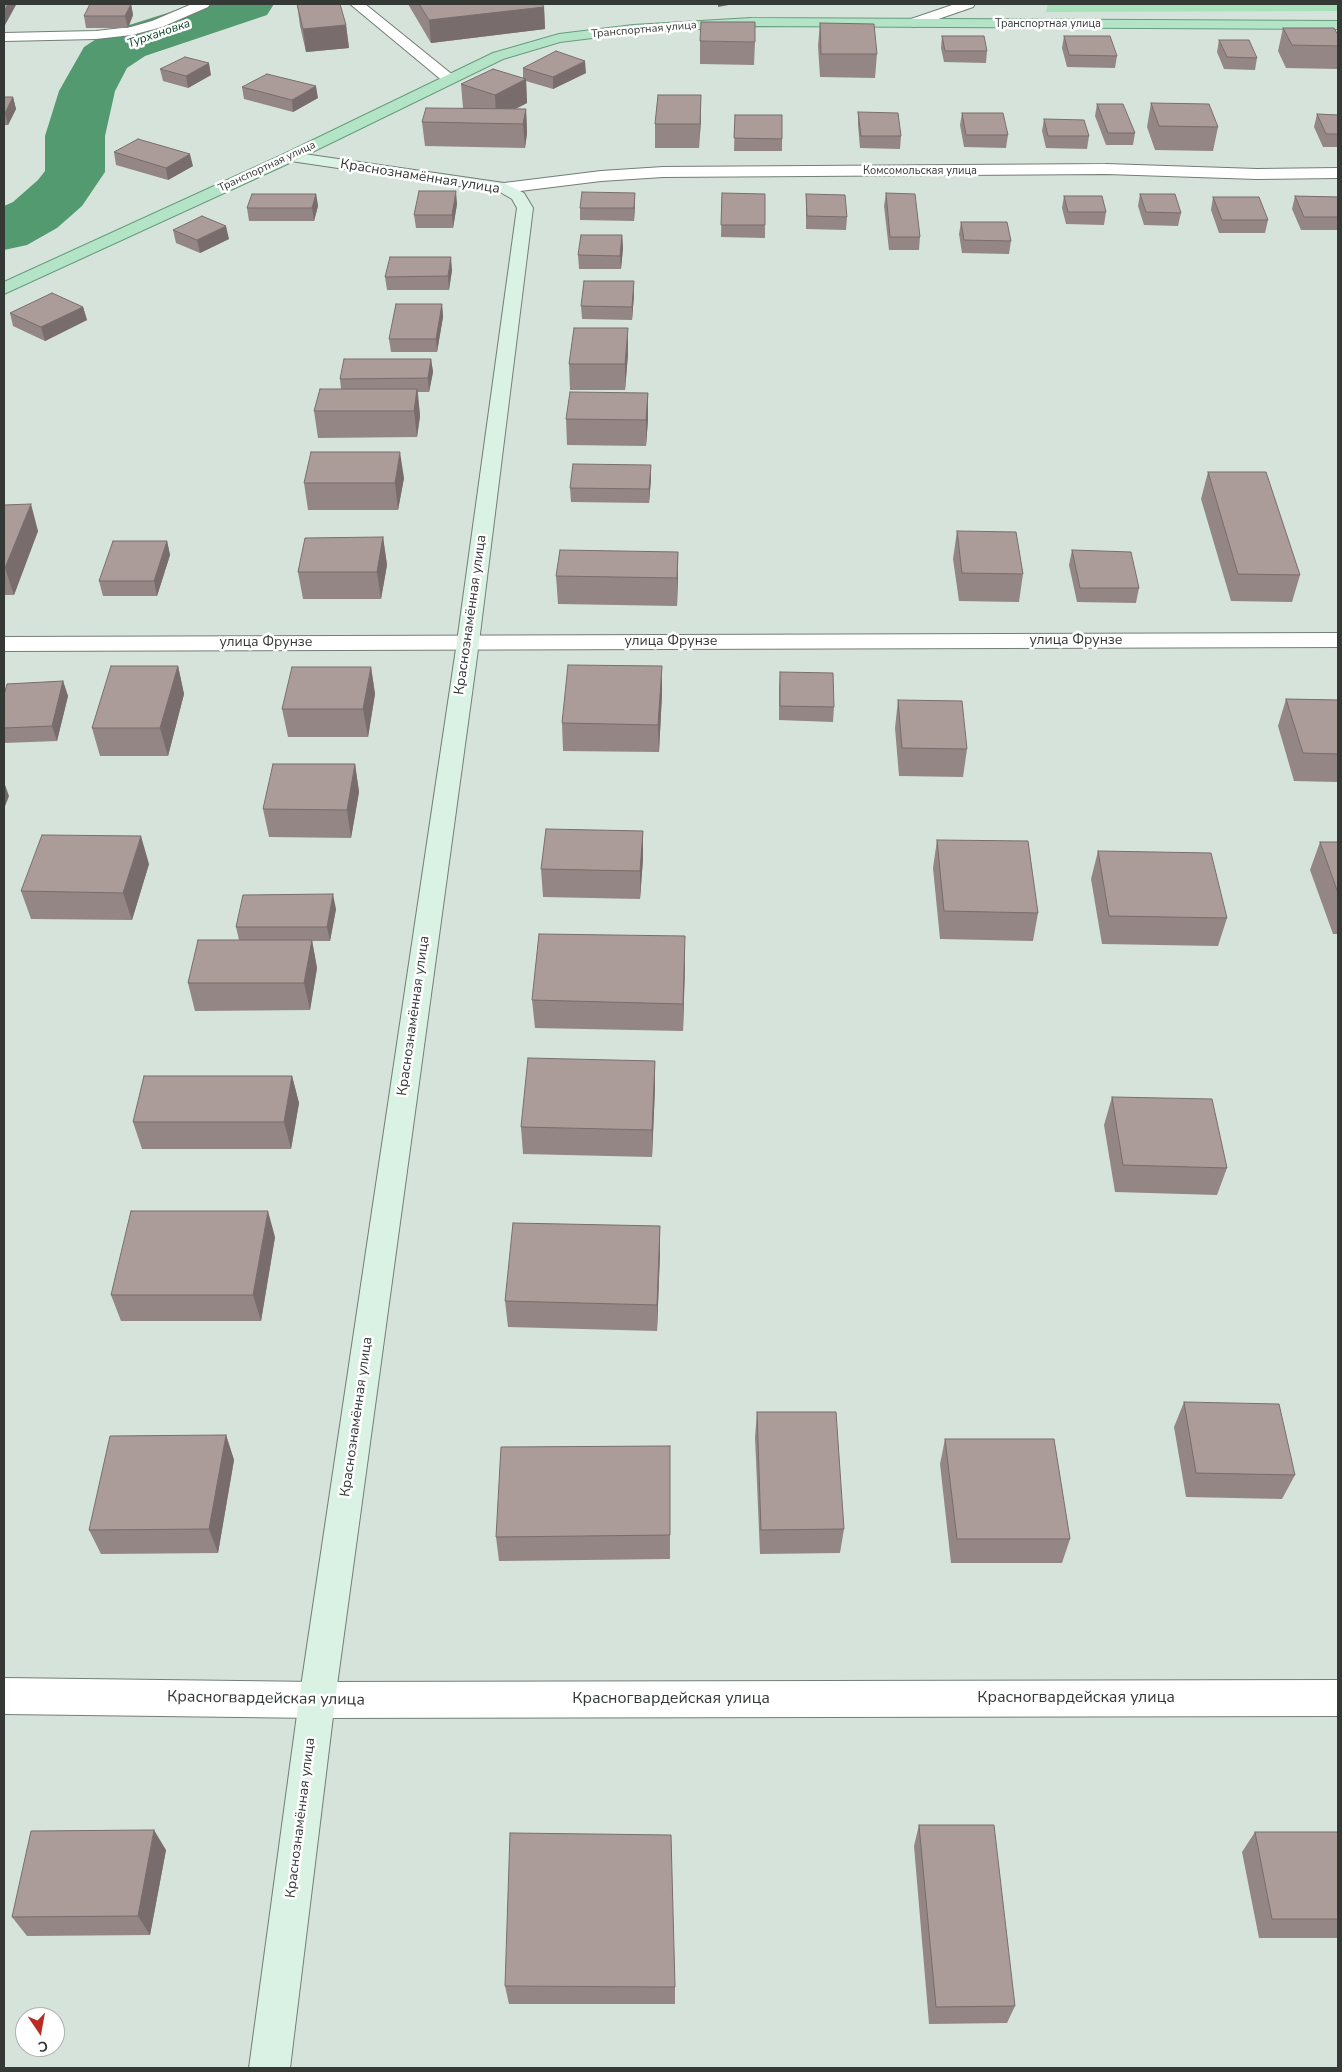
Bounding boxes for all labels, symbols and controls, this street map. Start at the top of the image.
water label: Турхановка [126,17,192,51]
street label: Транспортная улица [995,17,1101,31]
street label: Транспортная улица [591,19,697,41]
street label: Транспортная улица [216,139,318,195]
street label: Краснознамённая улица [339,156,501,198]
street label: Комсомольская улица [863,164,977,178]
street label: Краснознамённая улица [451,534,491,696]
street label: улица Фрунзе [1030,633,1122,649]
street label: улица Фрунзе [625,634,717,650]
street label: улица Фрунзе [220,635,312,651]
street label: Краснознамённая улица [394,935,434,1097]
street label: Краснознамённая улица [337,1336,377,1498]
street label: Красногвардейская улица [167,1688,365,1710]
street label: Красногвардейская улица [977,1688,1175,1708]
street label: Красногвардейская улица [572,1689,770,1709]
street label: Краснознамённая улица [283,1737,319,1899]
north arrow [15,2007,65,2057]
text: С [36,2036,50,2056]

